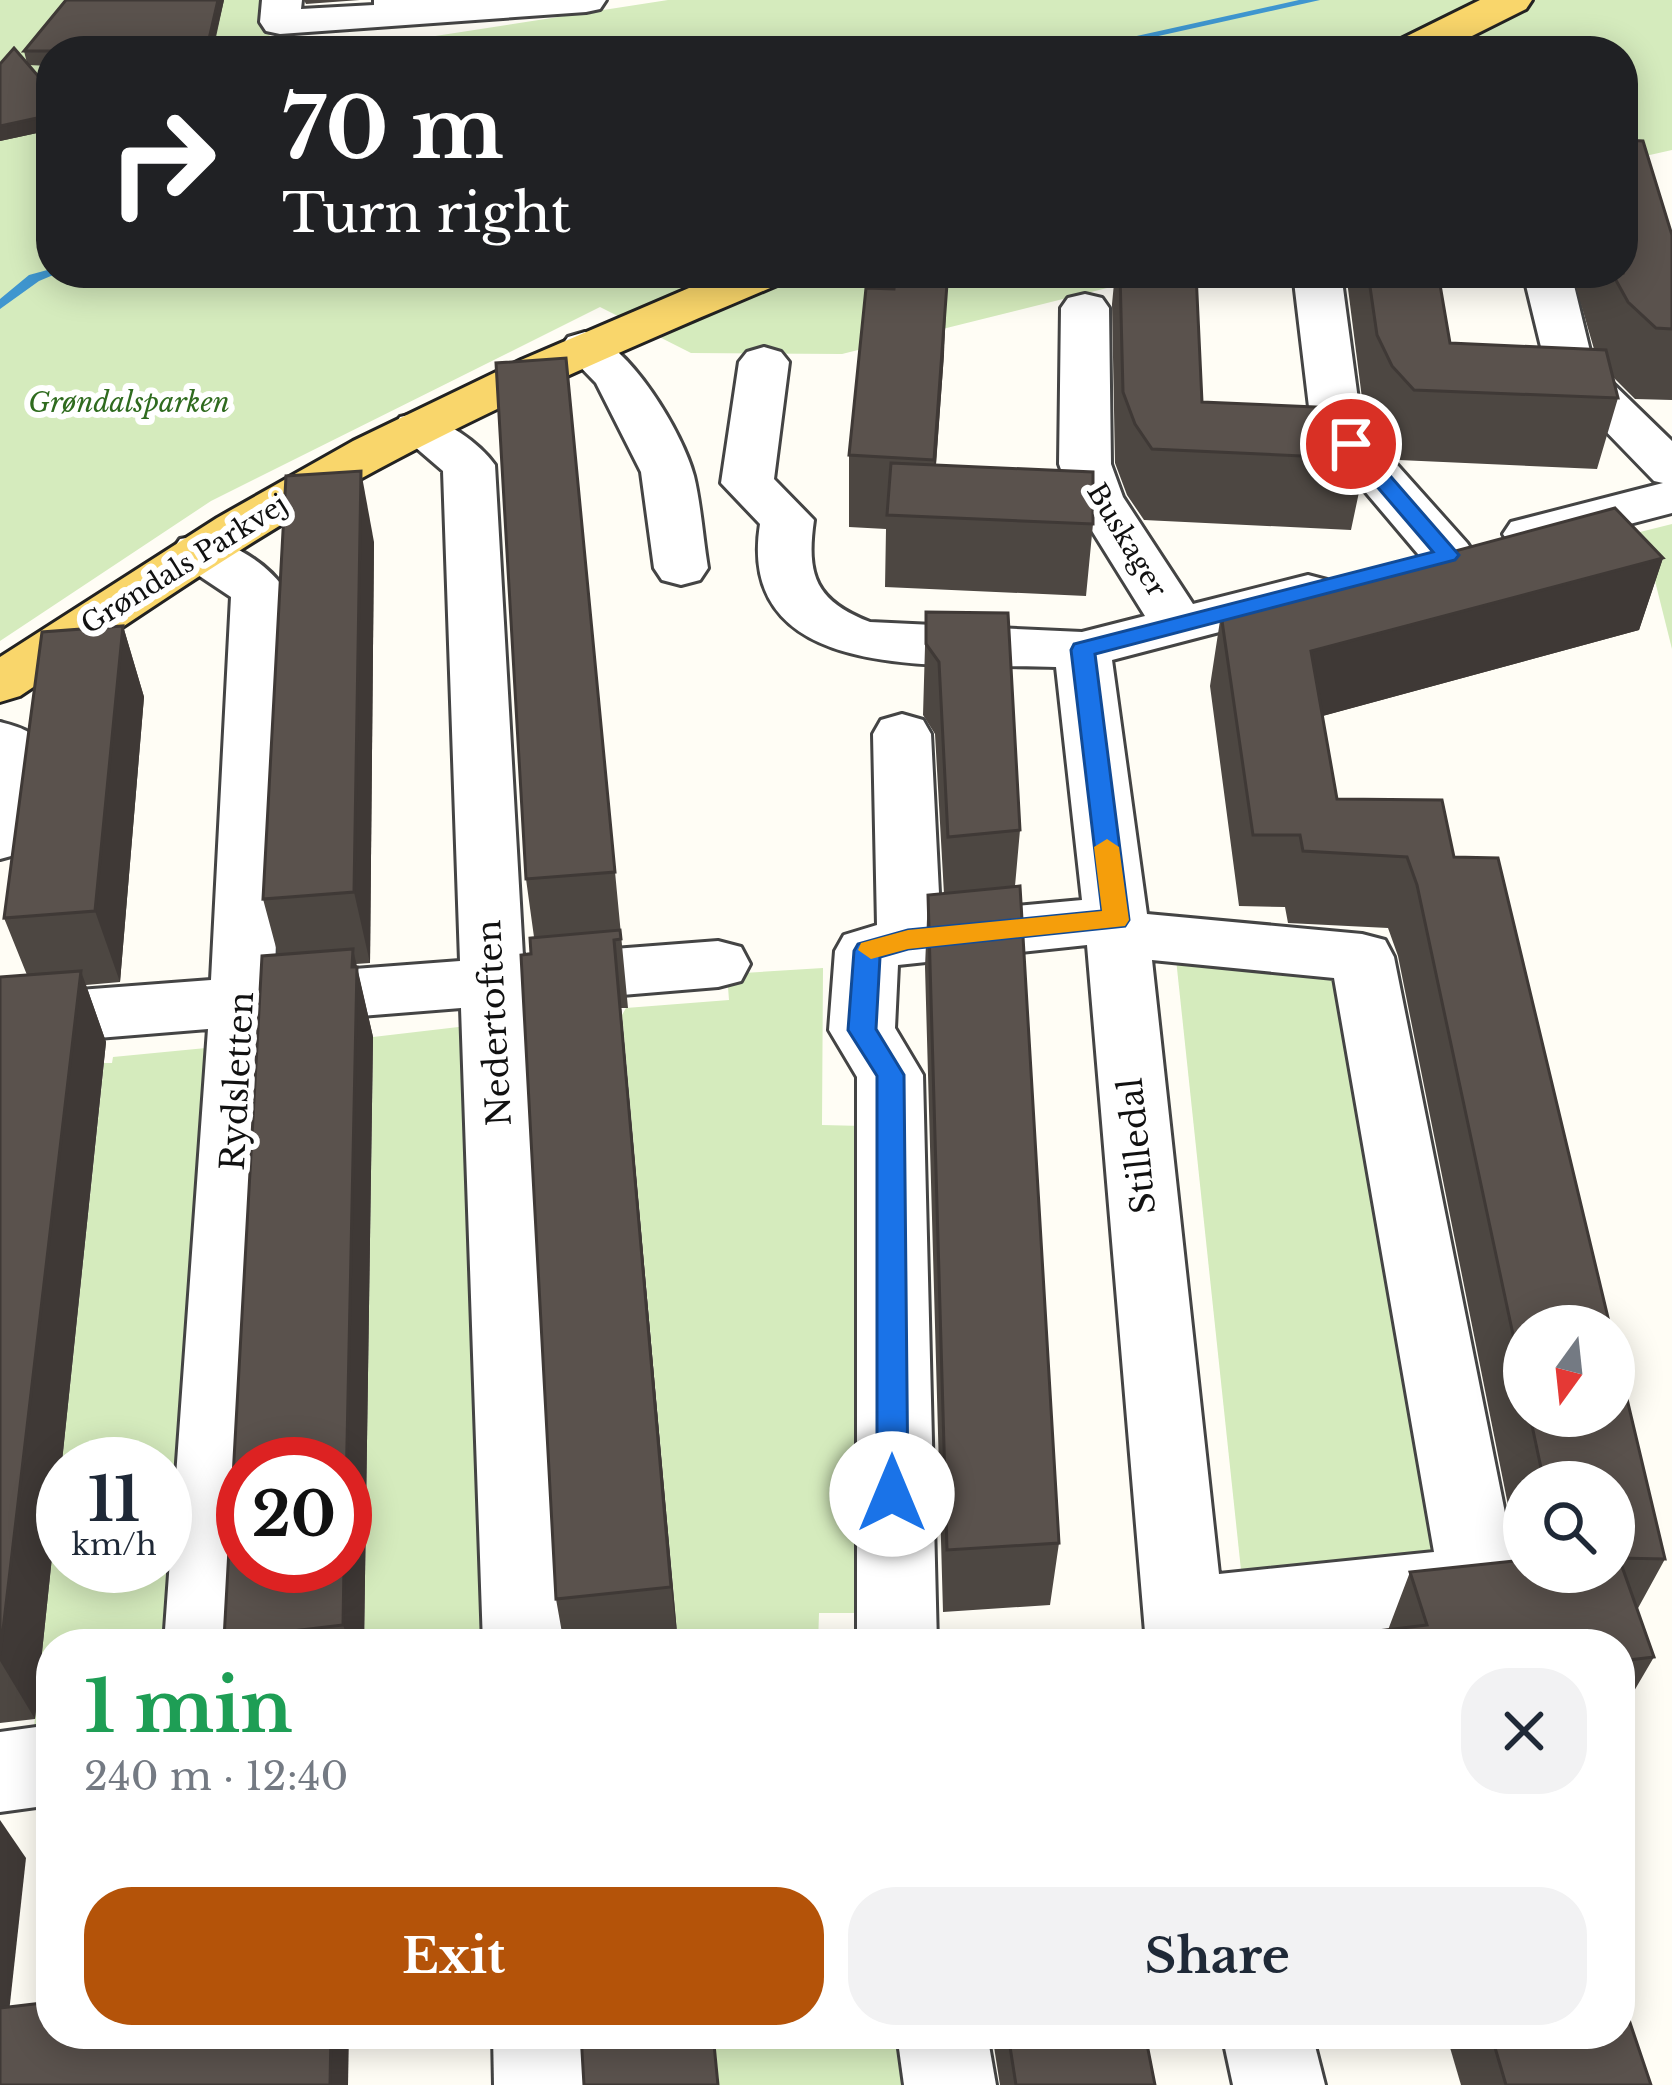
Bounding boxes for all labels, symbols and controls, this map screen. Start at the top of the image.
text: 70 m [282,77,504,181]
icon: right [84,84,240,240]
text: Turn right [282,180,571,247]
park label: Grøndalsparken [28,386,230,419]
pin [1300,393,1402,495]
icon: arrive [1318,411,1384,477]
street label: Buskager [1080,477,1174,603]
street label: Grøndals Parkvej [75,487,293,641]
street label: Nedertoften [468,919,520,1127]
street label: Rydsletten [212,991,262,1171]
street label: Stilledal [1109,1076,1165,1216]
north arrow [1503,1305,1635,1437]
map controls [1503,1305,1635,1593]
position arrow [829,1431,955,1557]
speed limit sign: 20 [216,1437,372,1593]
button: search [1503,1461,1635,1593]
text: 11 [88,1463,140,1537]
text: km/h [71,1526,157,1563]
text: 1 min [84,1662,293,1751]
button: close [1461,1668,1587,1794]
text: 240 m · 12:40 [84,1752,348,1801]
button: Exit [84,1887,824,2025]
button: Share [848,1887,1587,2025]

